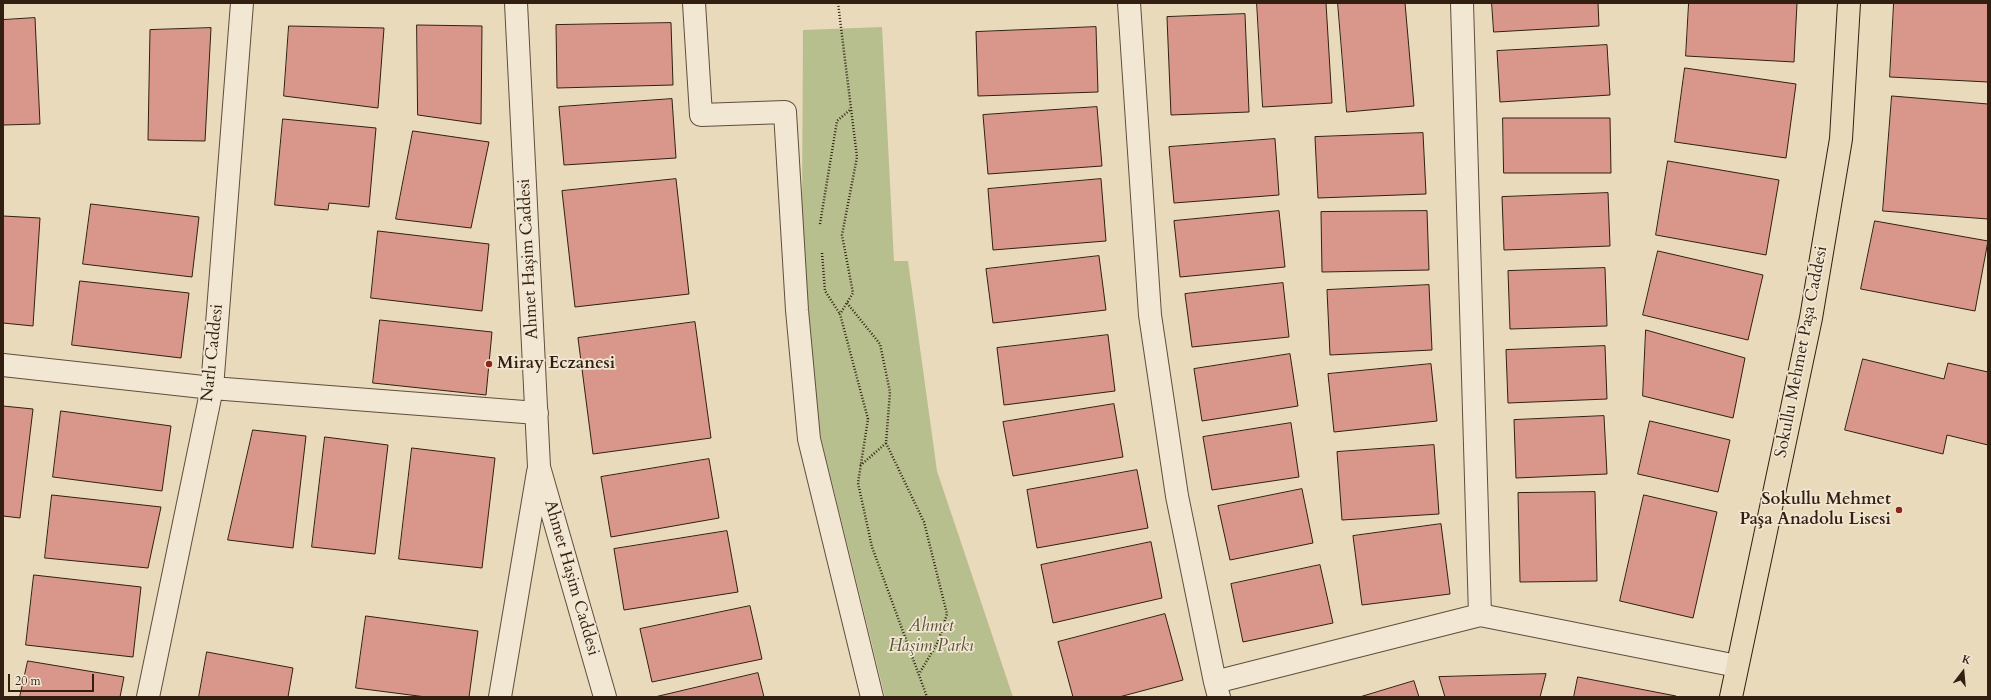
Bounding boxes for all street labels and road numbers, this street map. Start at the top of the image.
street label: Ahmet Haşim Caddesi [515,178,543,340]
street label: Sokullu Mehmet Paşa Caddesi [1771,244,1833,460]
street label: Narlı Caddesi [198,303,228,403]
street label: Ahmet Haşim Caddesi [539,498,603,658]

